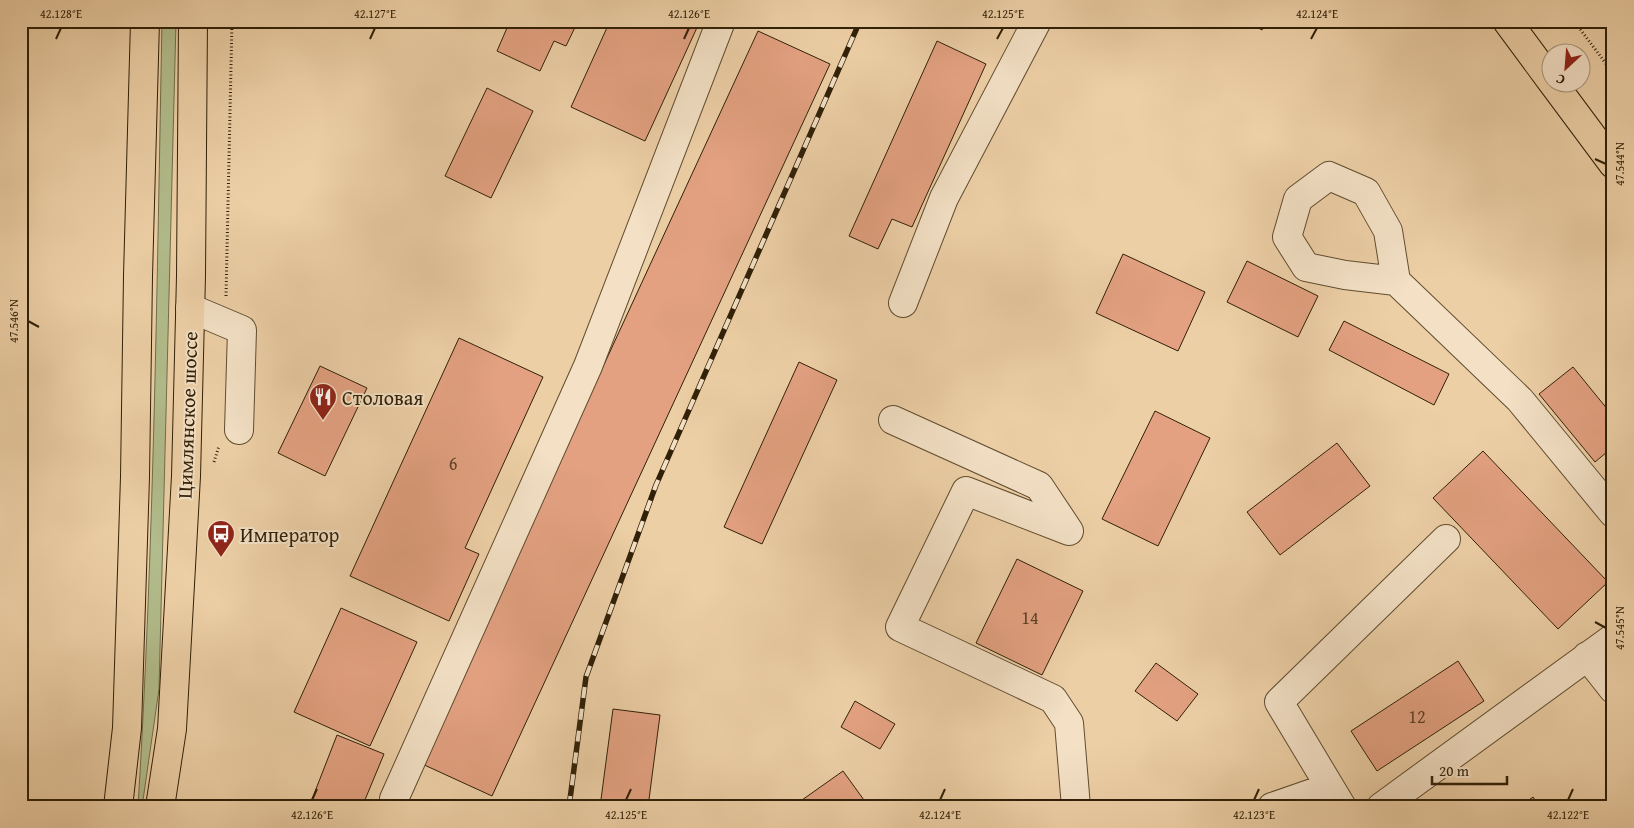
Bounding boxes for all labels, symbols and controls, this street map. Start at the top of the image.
text: 42.128°E [40,5,82,22]
text: 42.127°E [354,5,396,22]
text: 42.126°E [668,5,710,22]
text: 42.125°E [982,5,1024,22]
text: 42.124°E [1296,5,1338,22]
north arrow [1542,42,1592,92]
text: С [1552,69,1568,90]
text: 47.544°N [1611,142,1628,186]
text: 47.546°N [5,299,22,343]
street label: Цимлянское шоссе [170,331,204,499]
restaurant icon: Столовая [308,382,338,421]
place label: Столовая [342,383,423,412]
house number: 6 [449,450,457,477]
bus stop icon: Император [206,519,236,558]
place label: Император [240,520,340,549]
house number: 14 [1021,604,1039,631]
text: 47.545°N [1611,606,1628,650]
house number: 12 [1408,703,1426,730]
scale bar [1432,753,1506,785]
text: 20 m [1439,760,1470,781]
text: 42.126°E [291,806,333,823]
text: 42.125°E [605,806,647,823]
text: 42.124°E [919,806,961,823]
text: 42.123°E [1233,806,1275,823]
text: 42.122°E [1547,806,1589,823]

